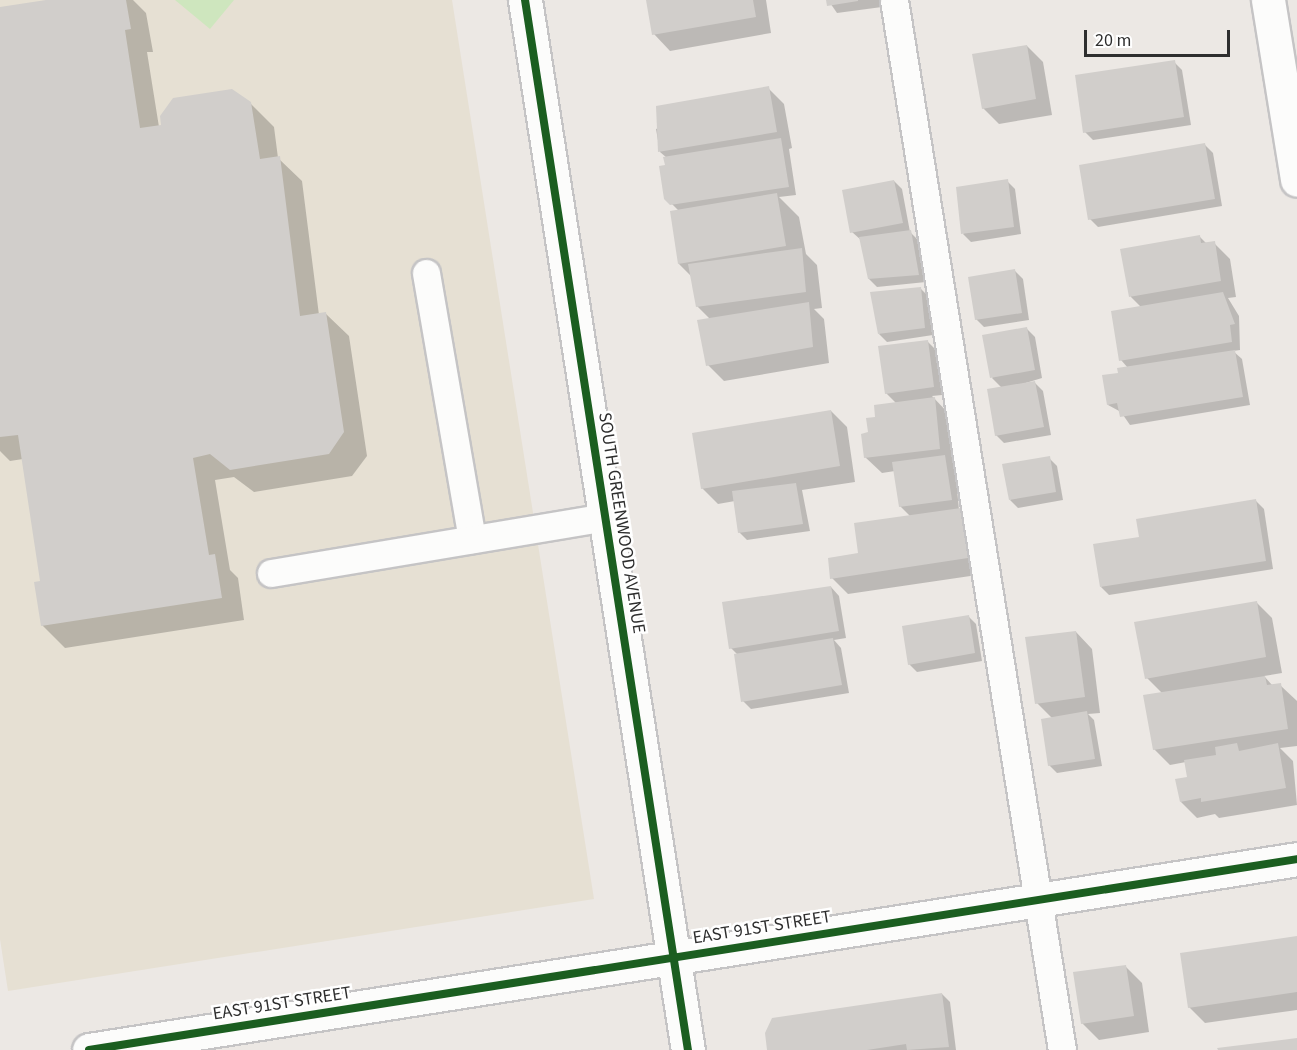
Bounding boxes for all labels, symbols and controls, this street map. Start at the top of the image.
scale bar [1087,18,1232,56]
text: 20 m [1095,28,1131,53]
street label: SOUTH GREENWOOD AVENUE [593,411,649,635]
street label: EAST 91ST STREET [691,906,833,950]
street label: EAST 91ST STREET [211,982,353,1026]

